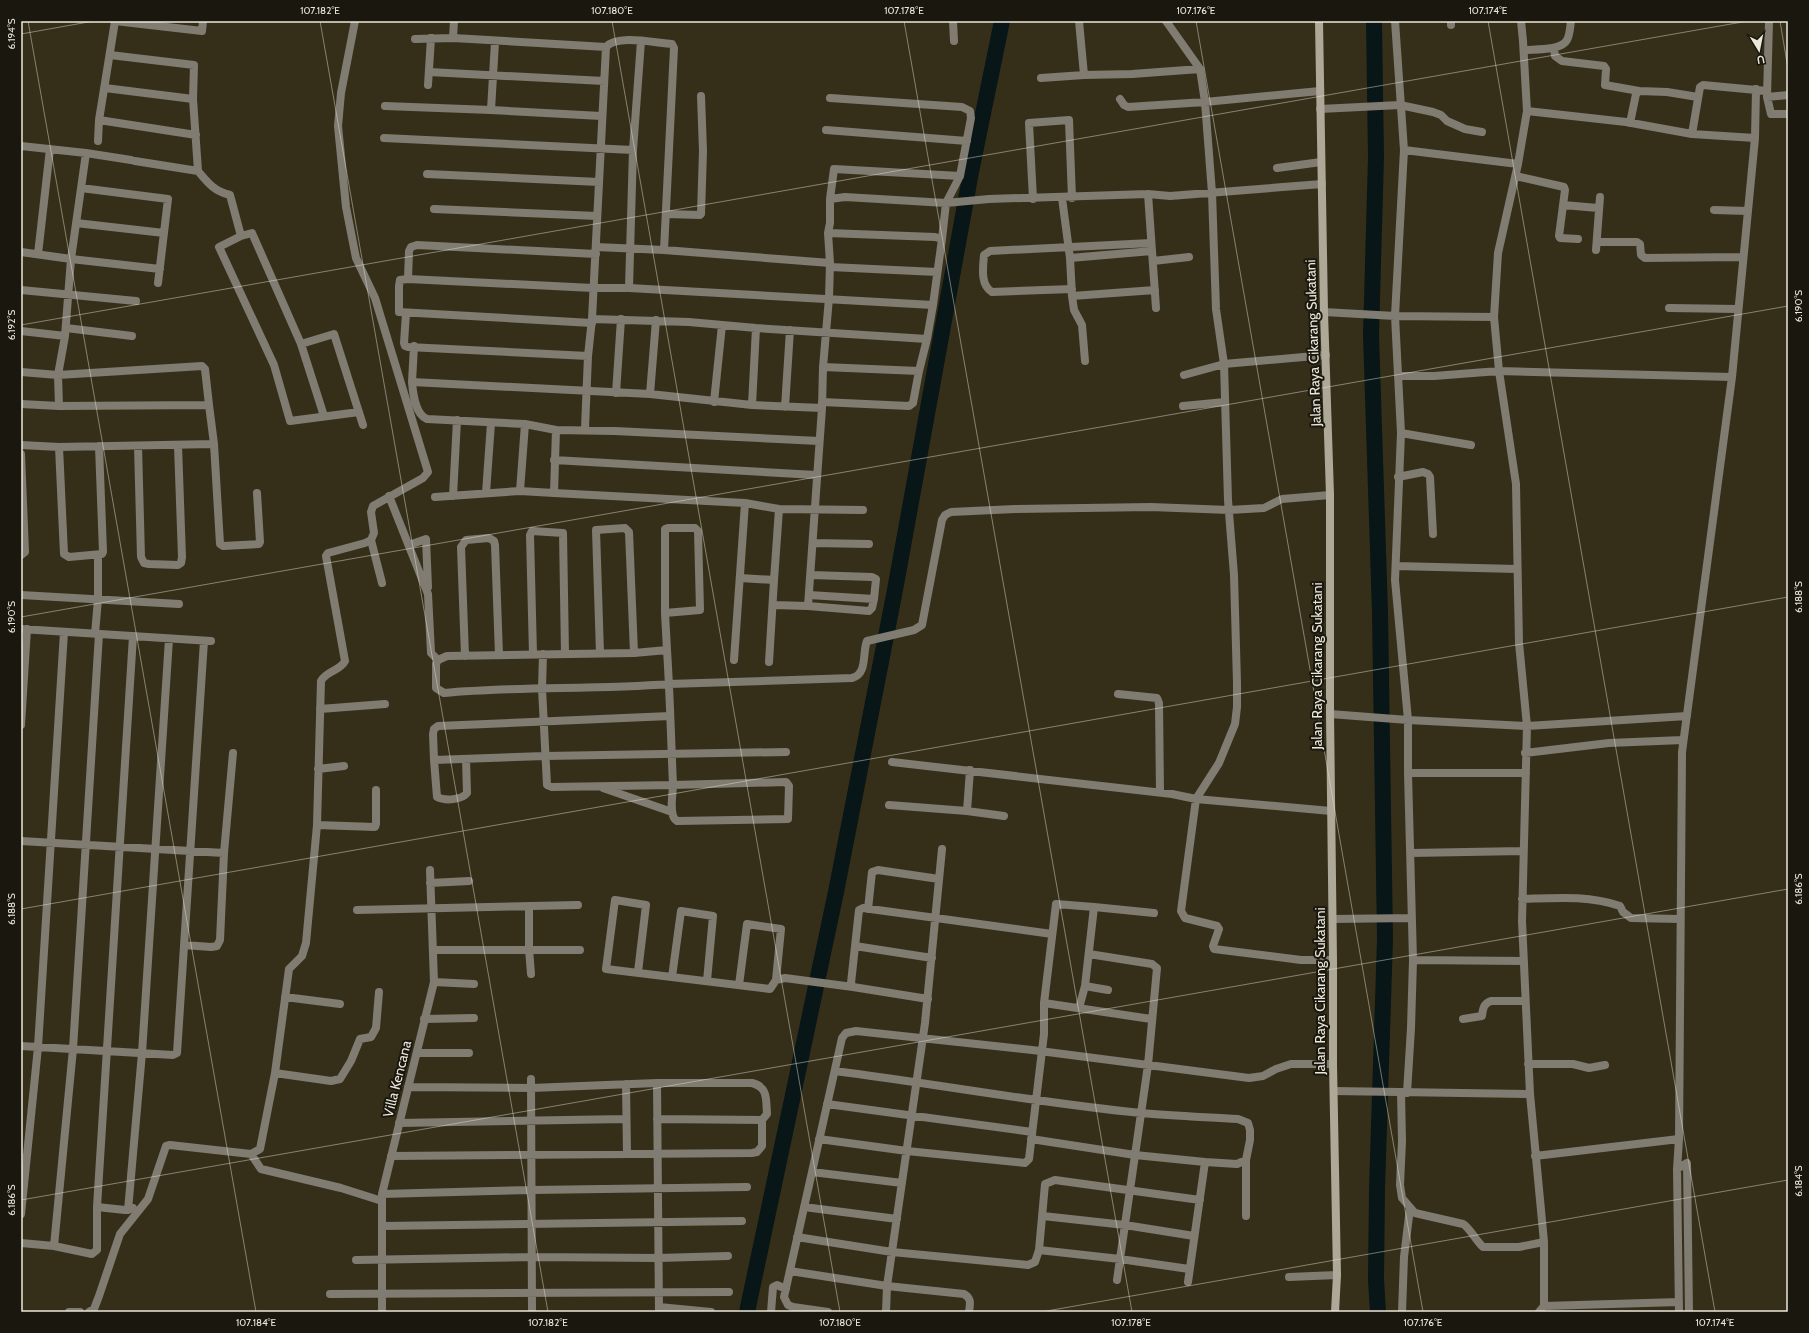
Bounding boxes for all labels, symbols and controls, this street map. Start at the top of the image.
text: 107.182°E [300,4,340,17]
text: 107.180°E [591,4,633,17]
text: 107.178°E [884,4,924,17]
text: 107.176°E [1177,4,1216,17]
text: 107.174°E [1469,4,1508,17]
text: 6.194°S [5,18,18,49]
north arrow [1739,30,1779,70]
text: U [1756,52,1766,67]
street label: Jalan Raya Cikarang Sukatani [1301,259,1325,428]
text: 6.190°S [1792,290,1805,322]
text: 6.192°S [5,310,18,340]
text: 6.188°S [1792,581,1805,613]
street label: Jalan Raya Cikarang Sukatani [1308,582,1326,751]
text: 6.190°S [5,601,18,633]
text: 6.186°S [1792,873,1805,905]
text: 6.188°S [5,893,18,925]
street label: Jalan Raya Cikarang Sukatani [1311,907,1329,1076]
street label: Villa Kencana [379,1038,415,1119]
text: 6.184°S [1792,1165,1805,1197]
text: 6.186°S [5,1184,18,1216]
text: 107.184°E [236,1316,277,1329]
text: 107.182°E [528,1316,568,1329]
text: 107.180°E [819,1316,861,1329]
text: 107.178°E [1111,1316,1151,1329]
text: 107.176°E [1404,1316,1443,1329]
text: 107.174°E [1696,1316,1735,1329]

